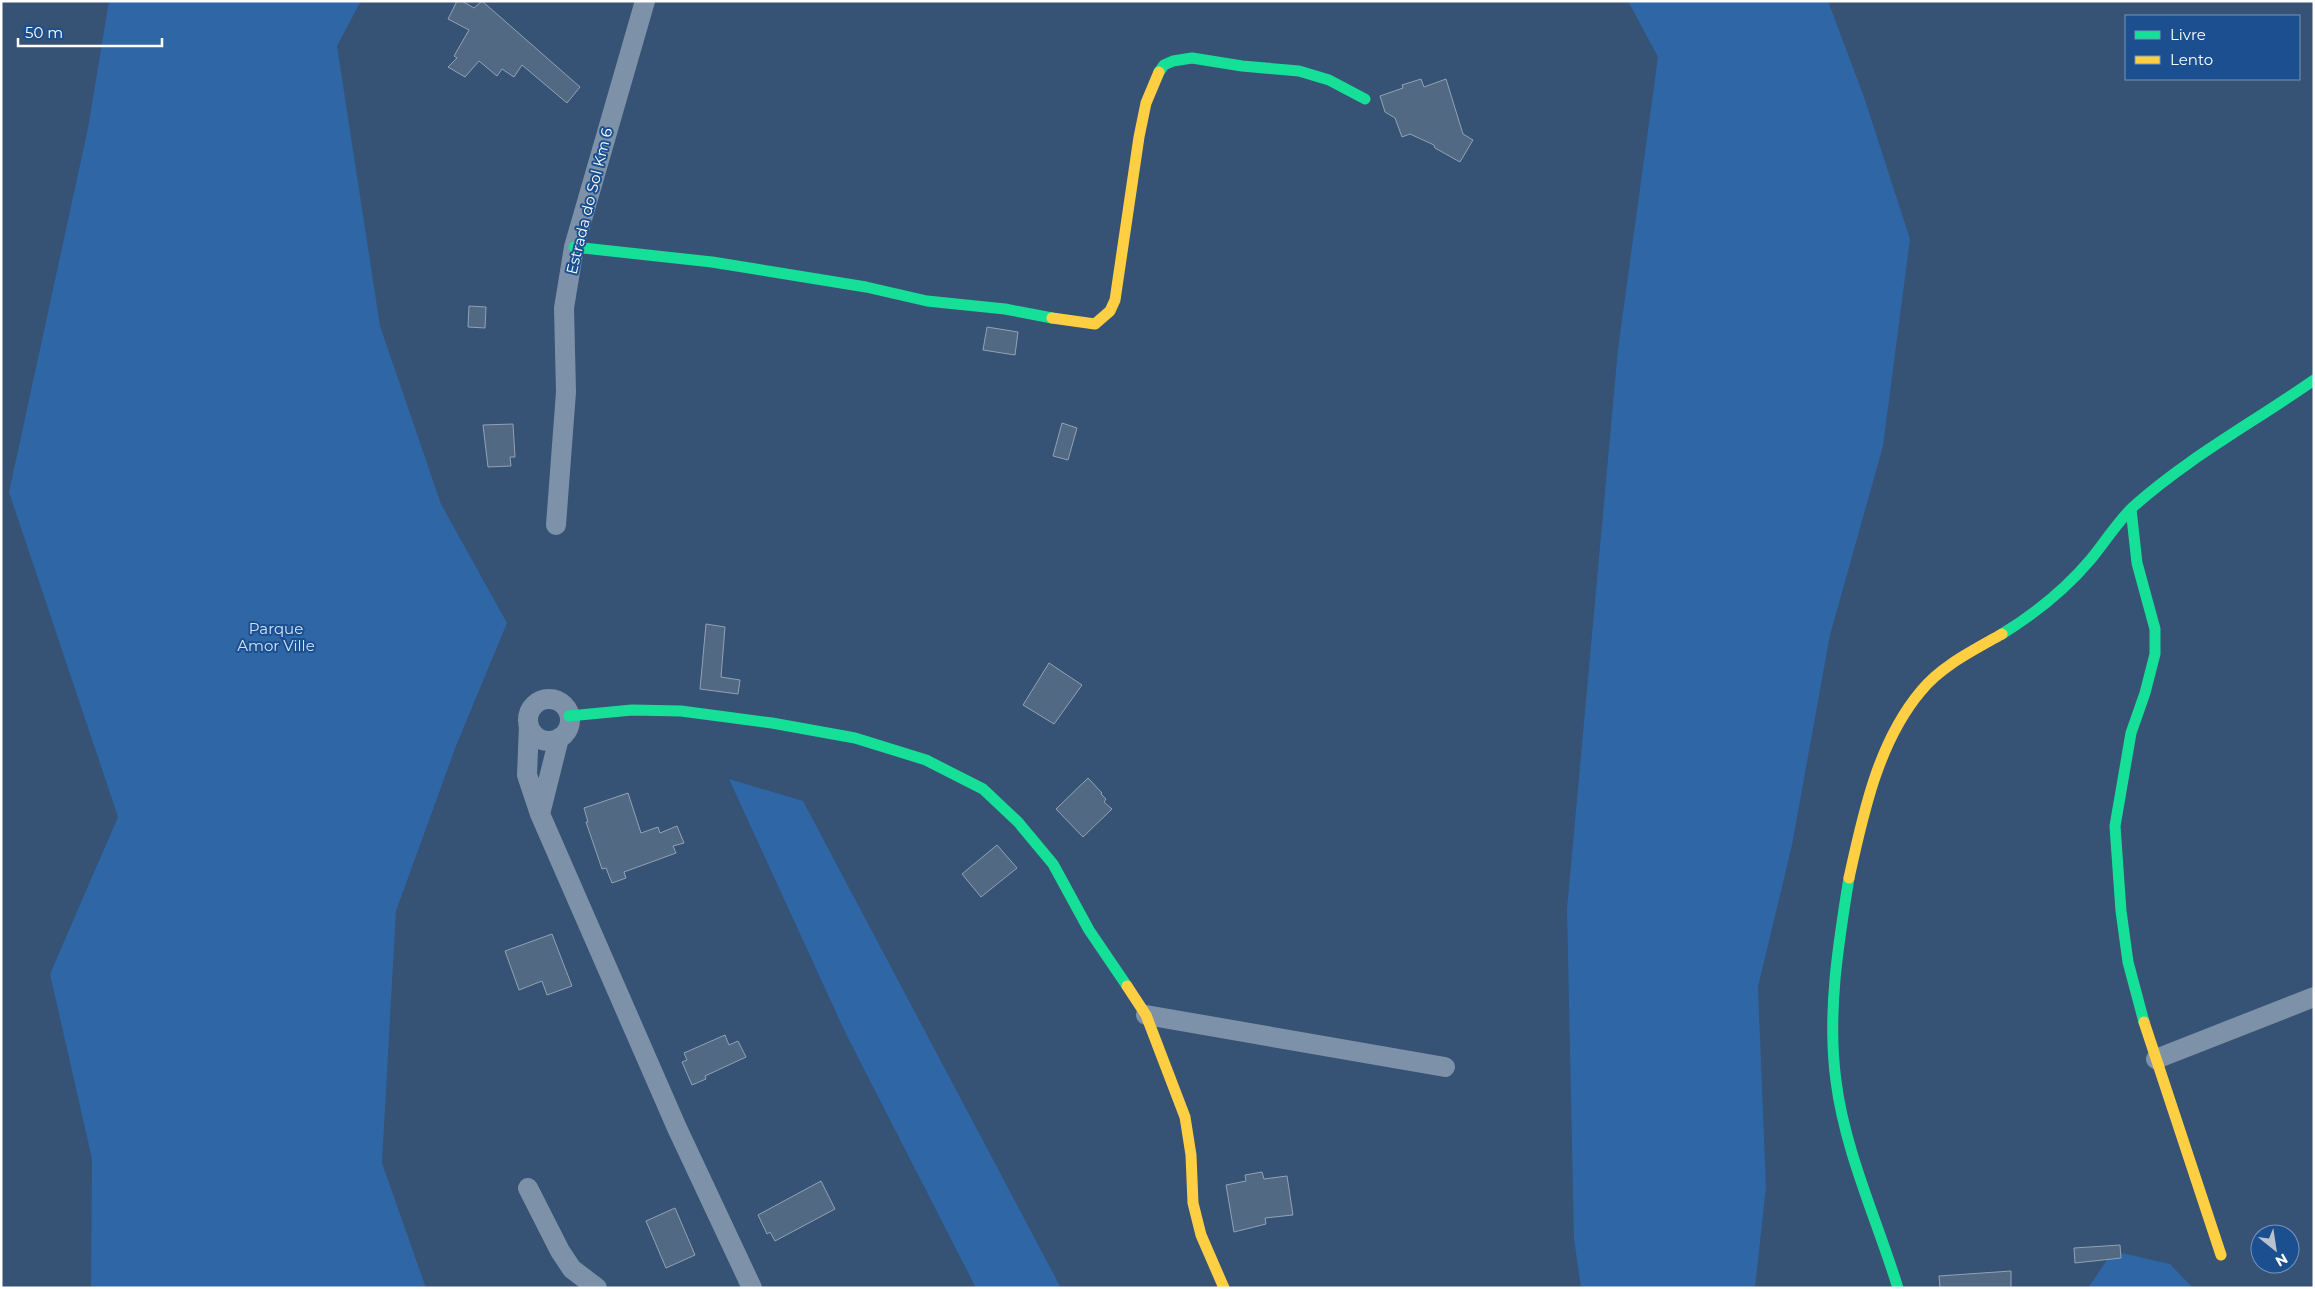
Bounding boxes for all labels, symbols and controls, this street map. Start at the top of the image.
scale bar [18,15,161,47]
legend [2125,15,2300,80]
text: 50 m [25,23,63,42]
text: Livre [2170,25,2206,44]
text: Lento [2170,50,2213,69]
street label: Estrada do Sol Km 6 [562,126,616,276]
park label: Parque Amor Ville [237,619,315,655]
north arrow [2250,1224,2300,1274]
text: N [2272,1250,2291,1271]

